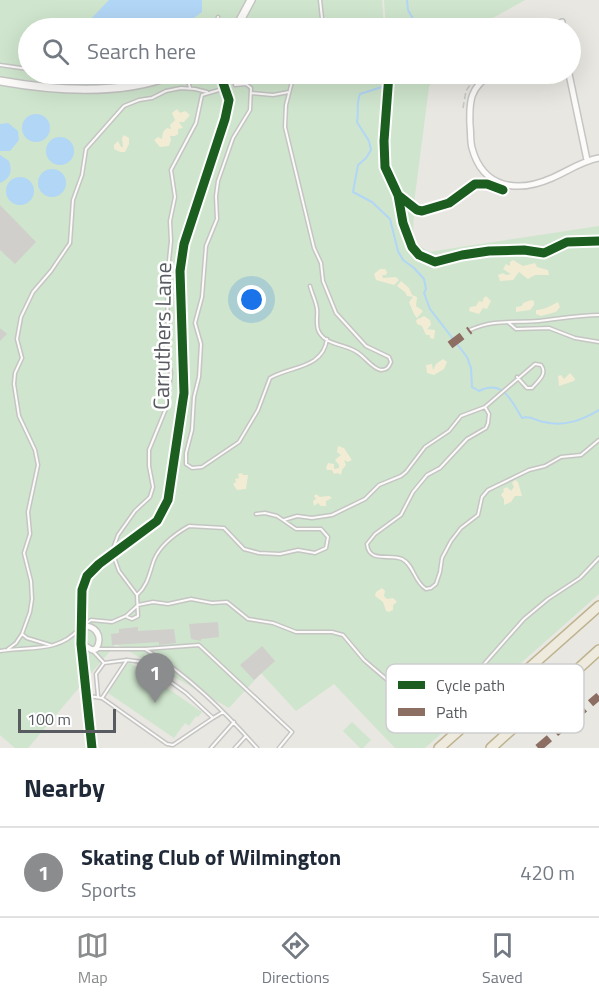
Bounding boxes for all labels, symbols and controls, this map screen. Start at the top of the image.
search box [18,18,581,84]
text: Search here [87,34,196,68]
icon: search [39,35,72,68]
street label: Carruthers Lane [144,262,180,410]
your location [237,285,266,314]
pin: 1 [136,654,174,703]
legend [386,664,584,733]
text: Cycle path [436,673,505,697]
text: Path [436,700,468,724]
scale bar [18,706,116,734]
text: 100 m [27,707,71,731]
text: Nearby [24,768,105,807]
text: Skating Club of Wilmington [81,840,341,874]
text: 1 [38,857,49,888]
text: 420 m [520,857,575,888]
text: Sports [81,874,136,905]
tab: Map [76,929,109,989]
tab: Directions [262,929,330,989]
tab: Saved [482,929,523,989]

